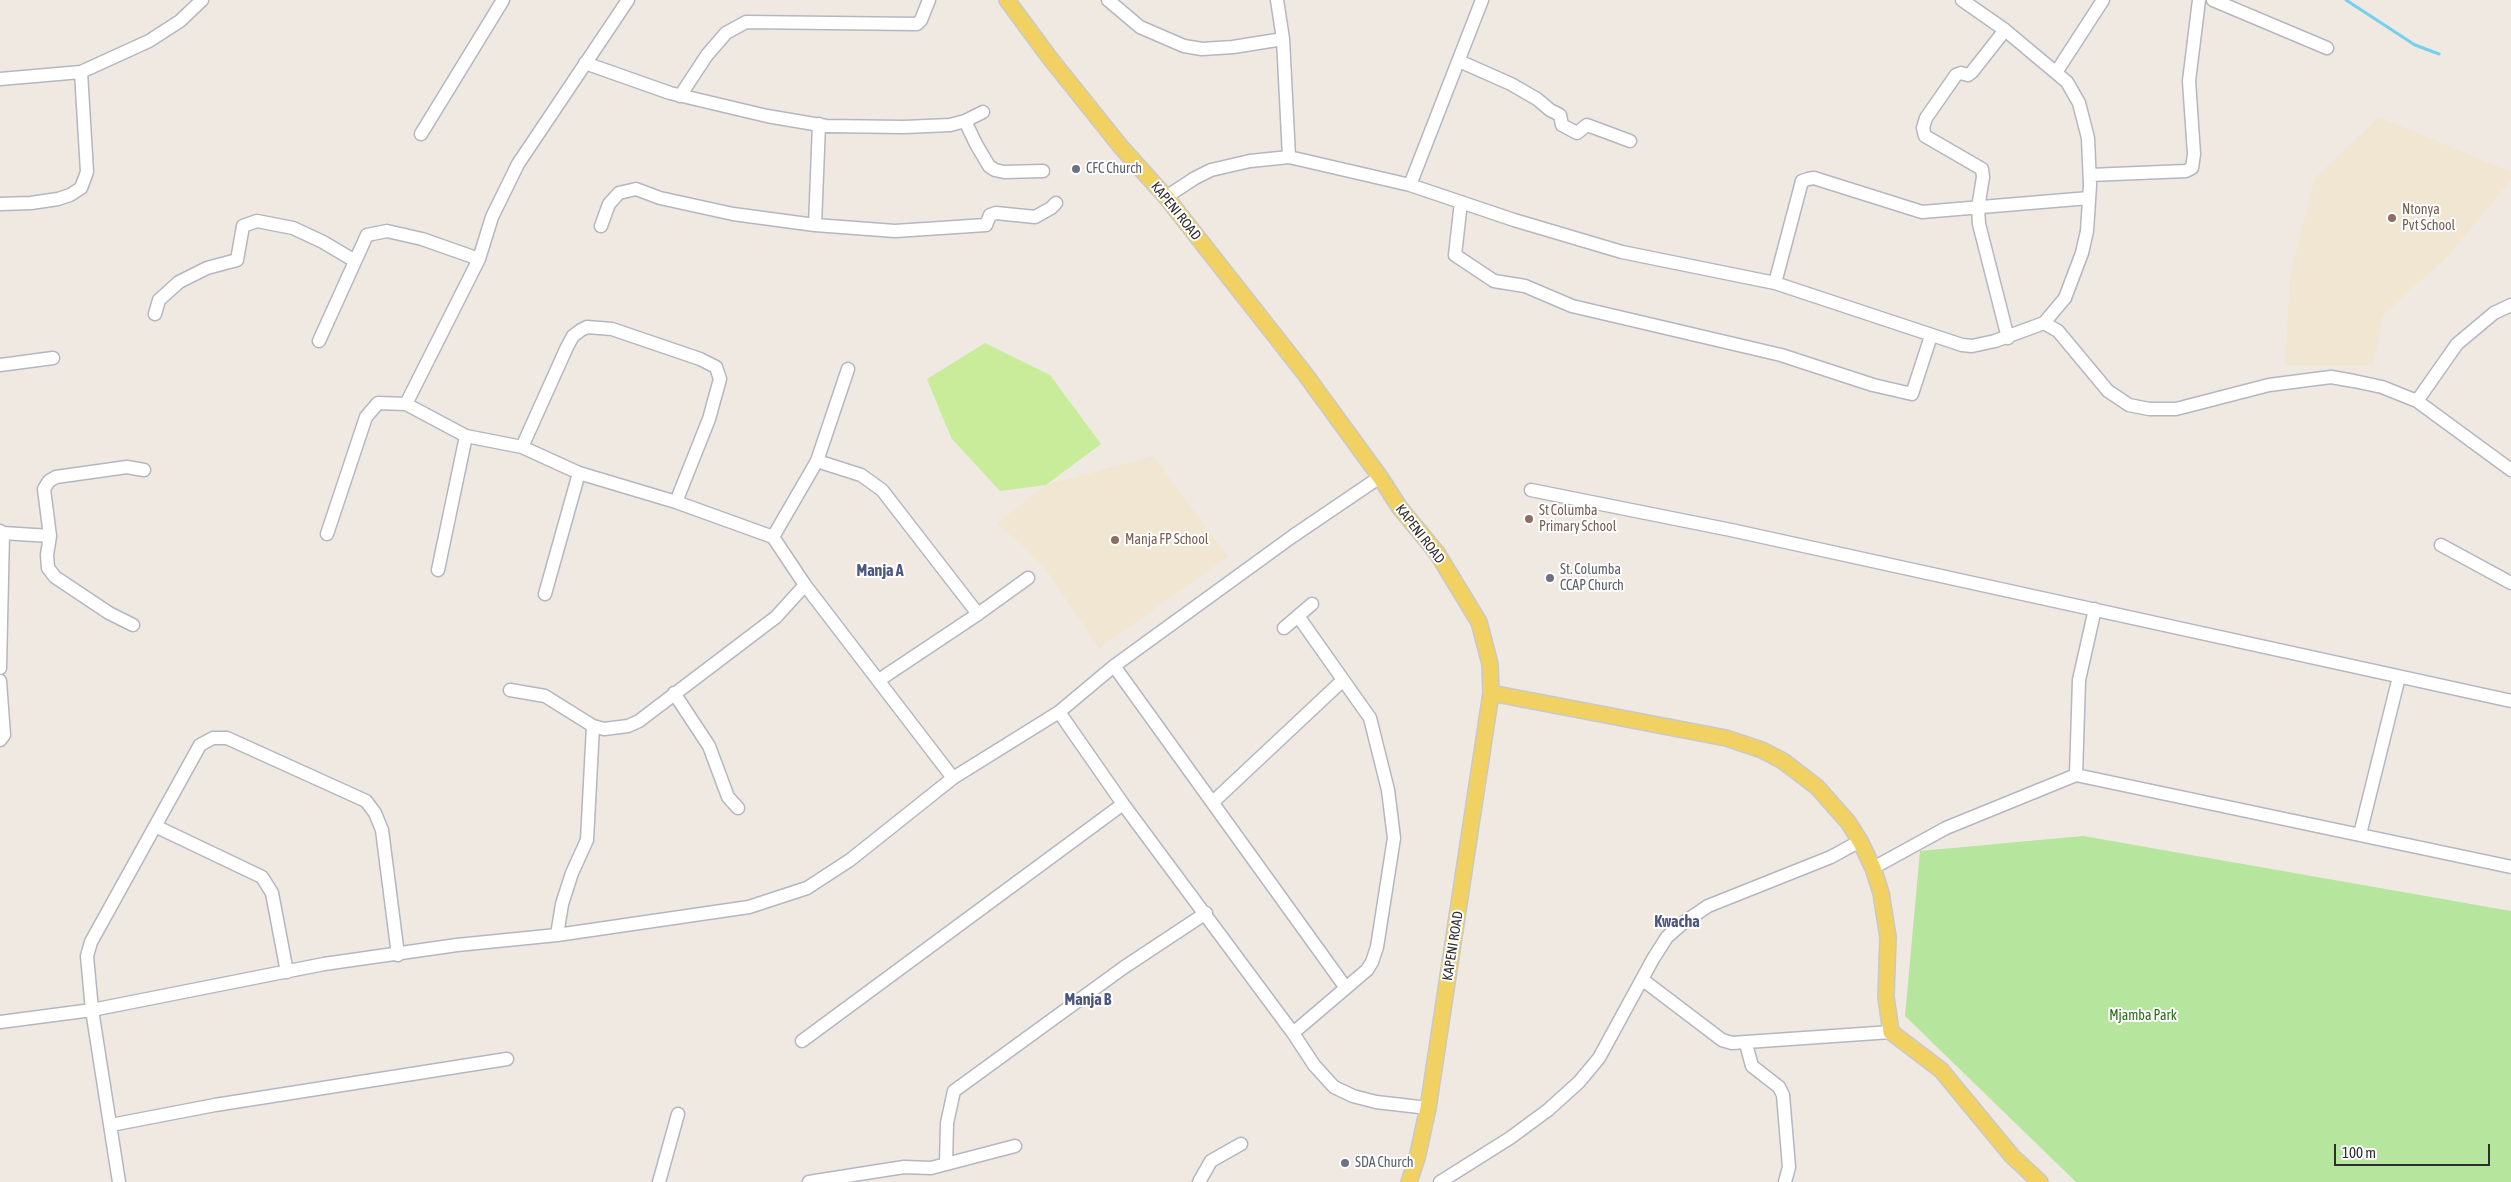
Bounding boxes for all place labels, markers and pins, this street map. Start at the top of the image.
place label: CFC Church [1086,161,1142,177]
marker: CFC Church [1070,163,1082,175]
place label: Ntonya Pvt School [2402,202,2455,234]
marker: Ntonya Pvt School [2386,212,2398,224]
place label: St Columba Primary School [1539,503,1616,536]
marker: St Columba Primary School [1523,513,1535,525]
place label: Manja FP School [1125,532,1208,548]
marker: Manja FP School [1109,534,1121,546]
place label: St. Columba CCAP Church [1560,562,1624,594]
marker: St. Columba CCAP Church [1544,572,1556,584]
place label: SDA Church [1355,1155,1413,1171]
marker: SDA Church [1339,1157,1351,1169]

